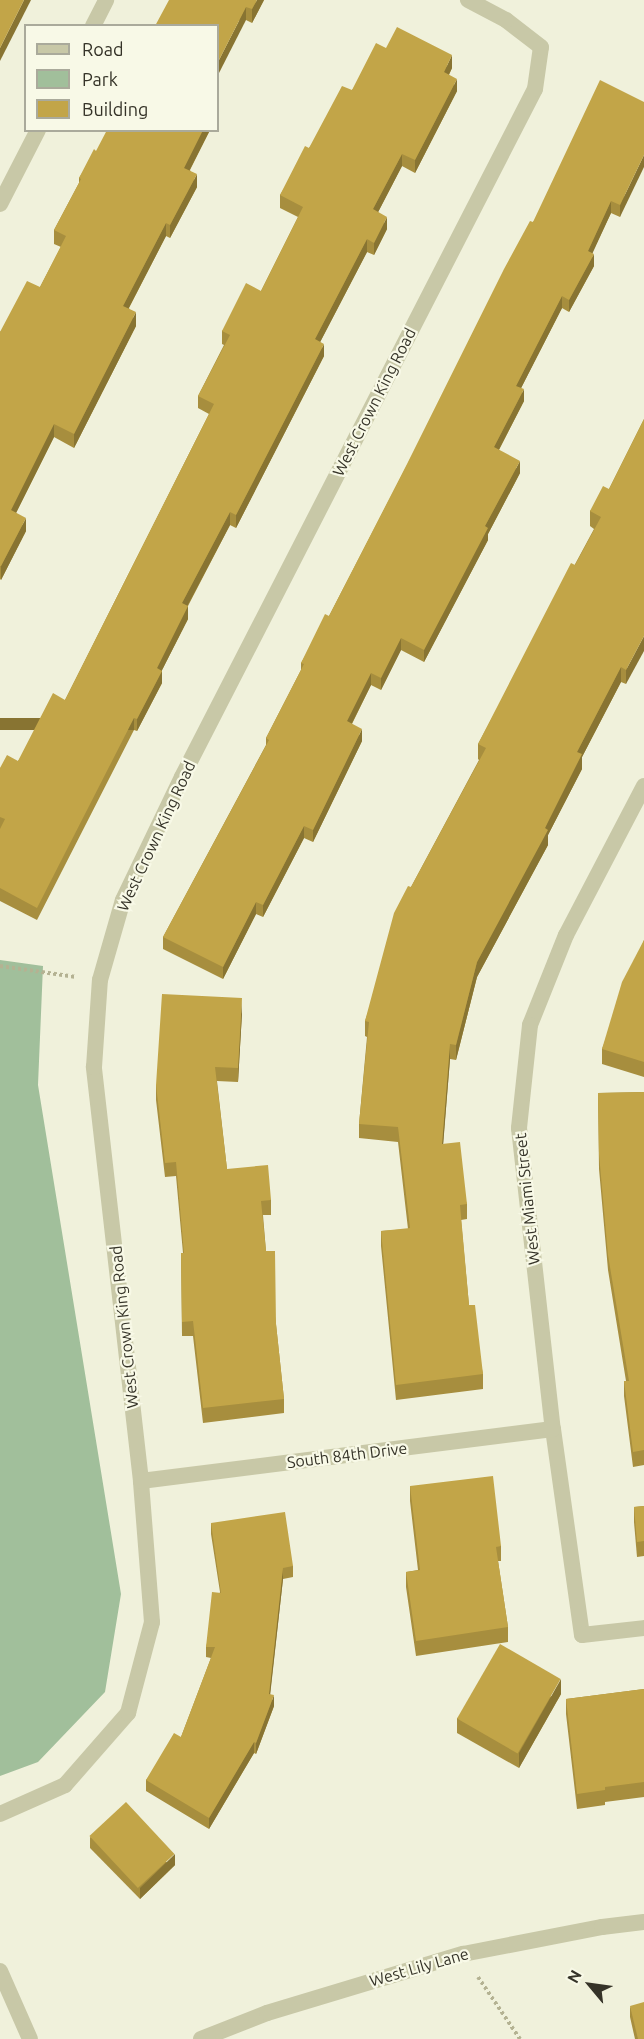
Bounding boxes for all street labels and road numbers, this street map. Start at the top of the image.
street label: West Crown King Road [328,325,420,479]
street label: West Crown King Road [113,758,199,914]
street label: West Miami Street [511,1132,543,1266]
street label: West Crown King Road [106,1245,142,1409]
street label: South 84th Drive [286,1438,408,1472]
street label: West Lily Lane [367,1944,471,1990]

